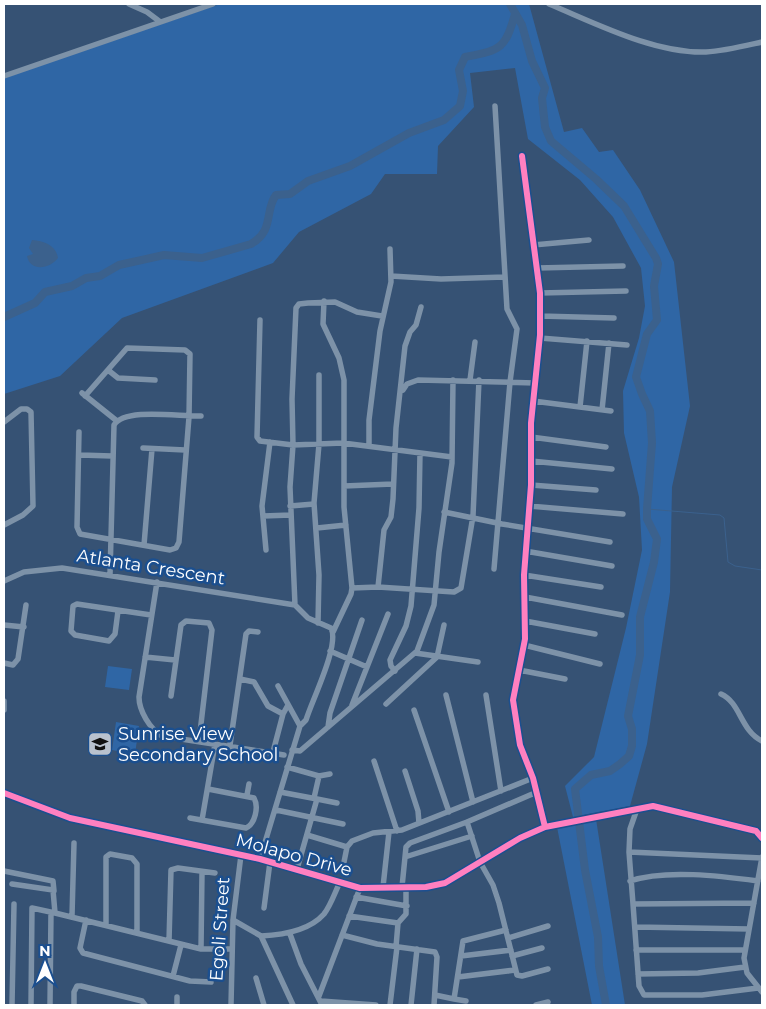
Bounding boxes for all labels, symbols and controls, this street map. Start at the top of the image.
street label: Atlanta Crescent [75,544,227,590]
place label: Sunrise View Secondary School [118,723,278,766]
school or university icon: Sunrise View Secondary School [87,731,113,757]
street label: Molapo Drive [234,829,355,881]
street label: Egoli Street [205,876,235,982]
north arrow [20,939,70,989]
text: N [39,942,51,960]

